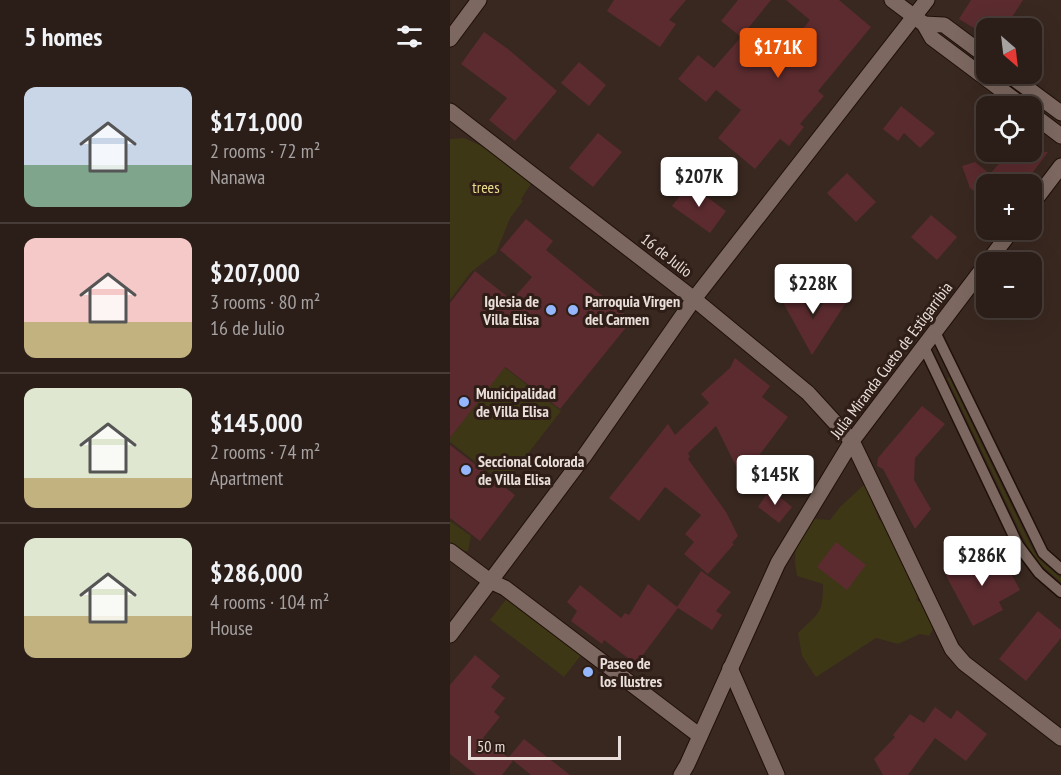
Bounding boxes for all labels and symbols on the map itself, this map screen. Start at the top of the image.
north arrow [976,18,1042,84]
pin: $171K [736,28,820,79]
pin: $207K [657,157,741,208]
park label: trees [472,177,500,197]
street label: 16 de Julio [637,229,697,281]
pin: $228K [771,264,855,315]
street label: Julia Miranda Cueto de Estigarribia [825,278,956,443]
place label: Iglesia de Villa Elisa [482,291,539,329]
place label: Parroquia Virgen del Carmen [585,291,680,329]
marker: Iglesia de Villa Elisa [544,303,558,317]
marker: Parroquia Virgen del Carmen [566,303,580,317]
place label: Municipalidad de Villa Elisa [476,383,556,421]
marker: Municipalidad de Villa Elisa [457,395,471,409]
place label: Seccional Colorada de Villa Elisa [478,451,585,489]
pin: $145K [733,455,817,506]
marker: Seccional Colorada de Villa Elisa [459,463,473,477]
pin: $286K [940,536,1024,587]
place label: Paseo de los Ilustres [600,653,663,691]
marker: Paseo de los Ilustres [581,665,595,679]
scale bar [468,733,621,760]

